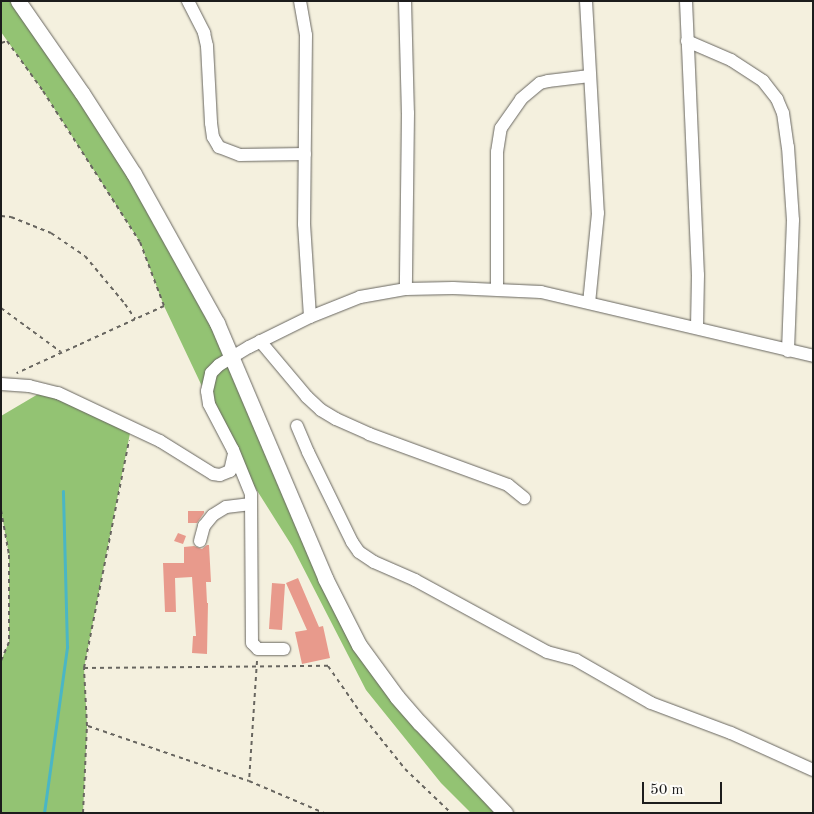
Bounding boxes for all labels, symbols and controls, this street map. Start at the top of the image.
scale bar [644,772,724,804]
text: 50 m [650,783,684,798]

